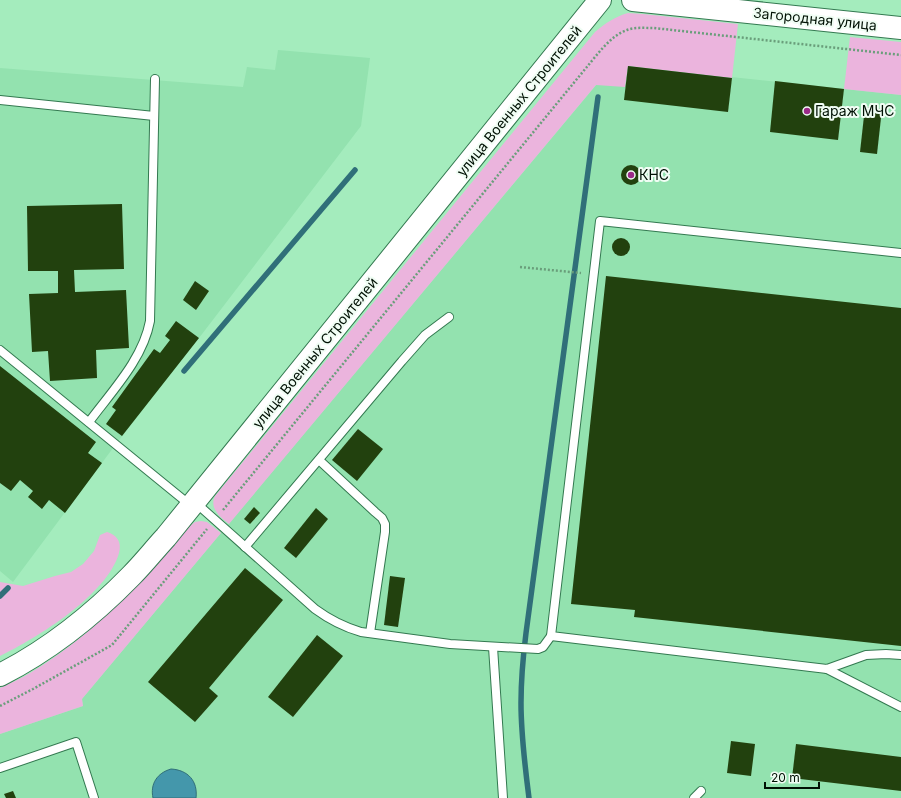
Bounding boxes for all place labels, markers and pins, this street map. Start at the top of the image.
place label: Гараж МЧС [815,102,894,119]
marker: Гараж МЧС [802,106,812,116]
place label: КНС [639,166,669,183]
marker: КНС [626,170,636,180]

